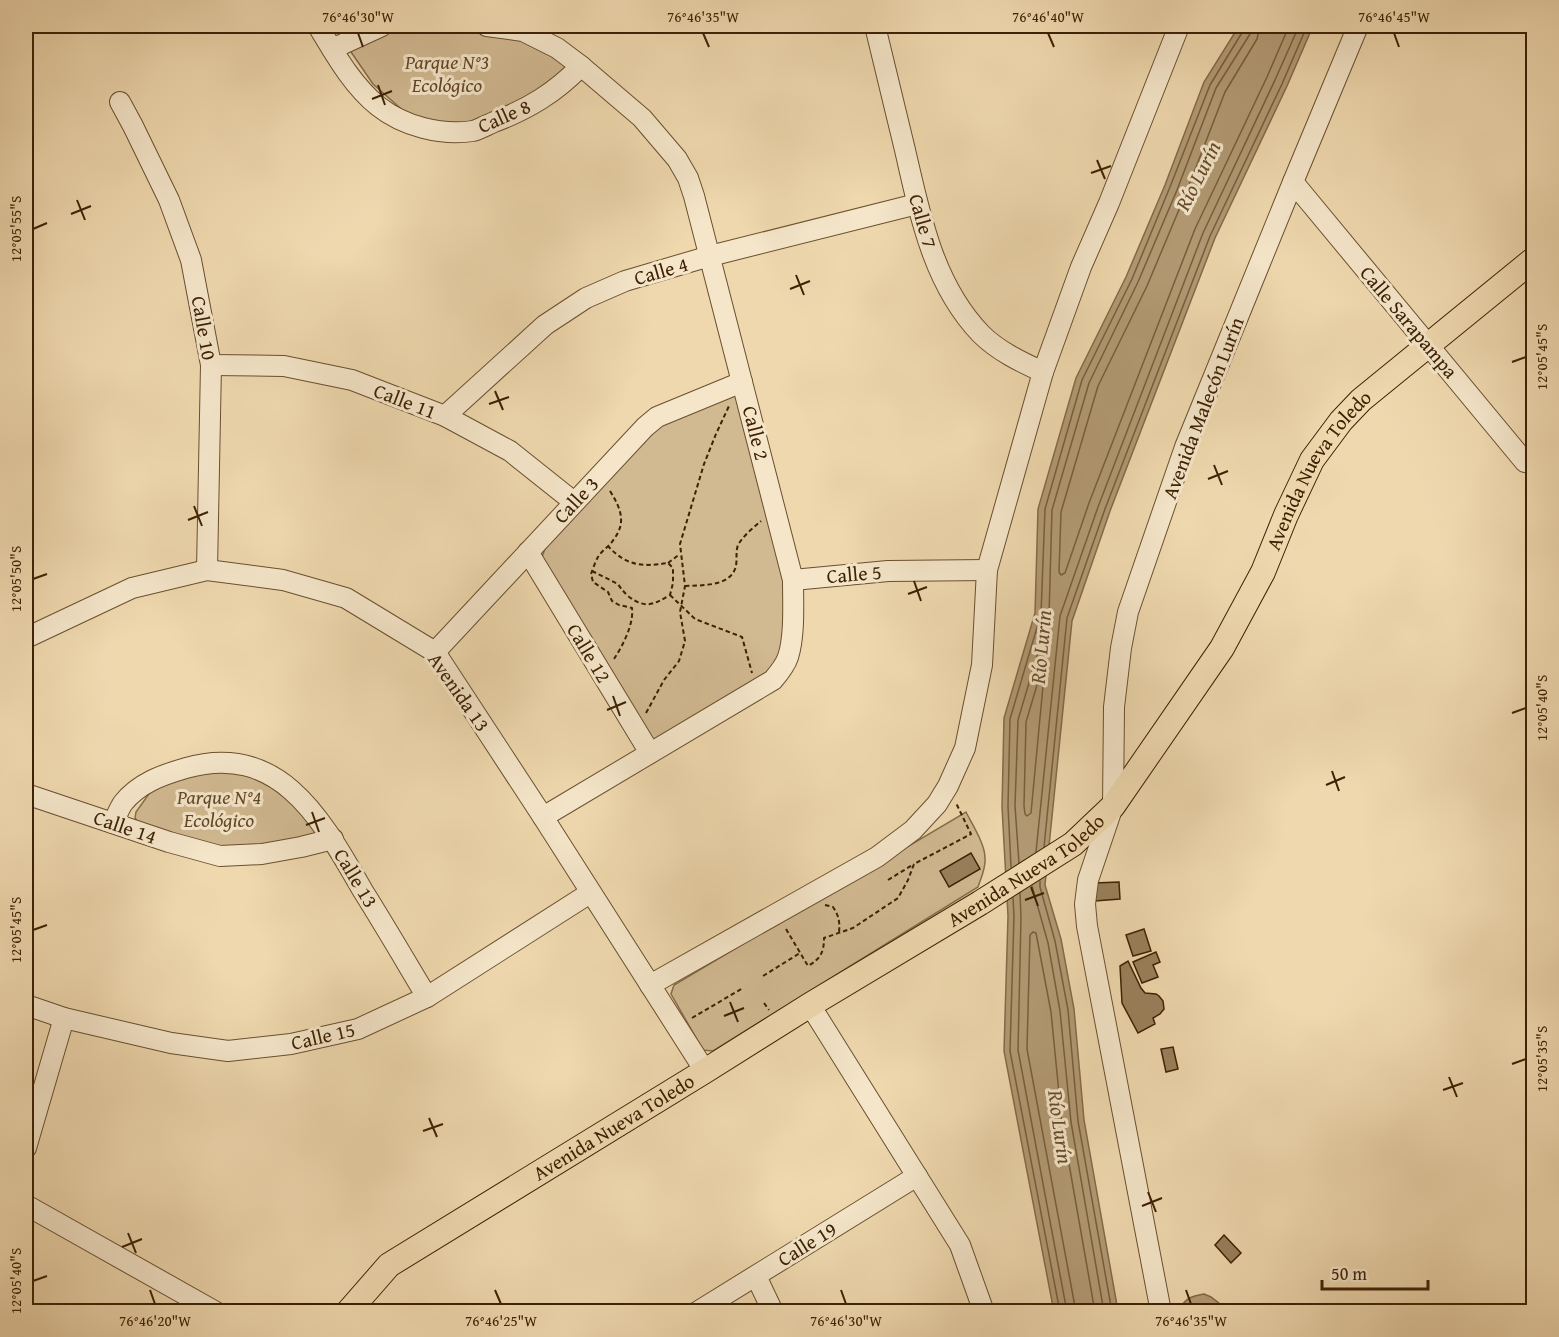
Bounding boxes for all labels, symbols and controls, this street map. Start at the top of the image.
text: 76°46'30"W [322,6,394,27]
text: 76°46'35"W [667,6,739,27]
text: 76°46'40"W [1012,6,1084,27]
text: 76°46'45"W [1358,6,1430,27]
park label: Parque N°3 Ecológico [404,47,489,99]
street label: Calle 8 [473,91,535,140]
water label: Río Lurín [1166,135,1228,217]
street label: Calle 7 [902,190,945,251]
text: 12°05'55"S [5,196,26,262]
street label: Calle 4 [630,249,691,292]
street label: Calle Sarapampa [1354,259,1465,385]
street label: Calle 10 [185,294,224,362]
street label: Avenida Malecón Lurín [1154,313,1251,503]
text: 12°05'45"S [1531,324,1552,390]
street label: Calle 11 [370,375,441,426]
street label: Avenida Nueva Toledo [1258,382,1377,554]
street label: Calle 2 [736,403,777,463]
street label: Calle 3 [546,470,605,530]
text: 12°05'50"S [5,546,26,612]
street label: Calle 5 [825,557,883,590]
water label: Río Lurín [1022,608,1059,686]
street label: Calle 12 [560,618,618,688]
street label: Avenida 13 [422,646,497,737]
text: 12°05'40"S [1531,675,1552,741]
park label: Parque N°4 Ecológico [176,782,261,834]
street label: Calle 14 [90,802,160,851]
street label: Avenida Nueva Toledo [942,806,1111,933]
street label: Calle 13 [327,843,385,913]
text: 12°05'45"S [5,897,26,963]
street label: Calle 15 [288,1014,358,1057]
text: 12°05'35"S [1531,1026,1552,1092]
street label: Avenida Nueva Toledo [527,1066,700,1187]
water label: Río Lurín [1040,1087,1081,1166]
street label: Calle 19 [772,1214,842,1273]
text: 12°05'40"S [5,1248,26,1314]
scale bar [1322,1253,1428,1291]
text: 50 m [1331,1260,1367,1287]
text: 76°46'20"W [119,1310,191,1331]
text: 76°46'25"W [465,1310,537,1331]
text: 76°46'30"W [810,1310,882,1331]
text: 76°46'35"W [1155,1310,1227,1331]

